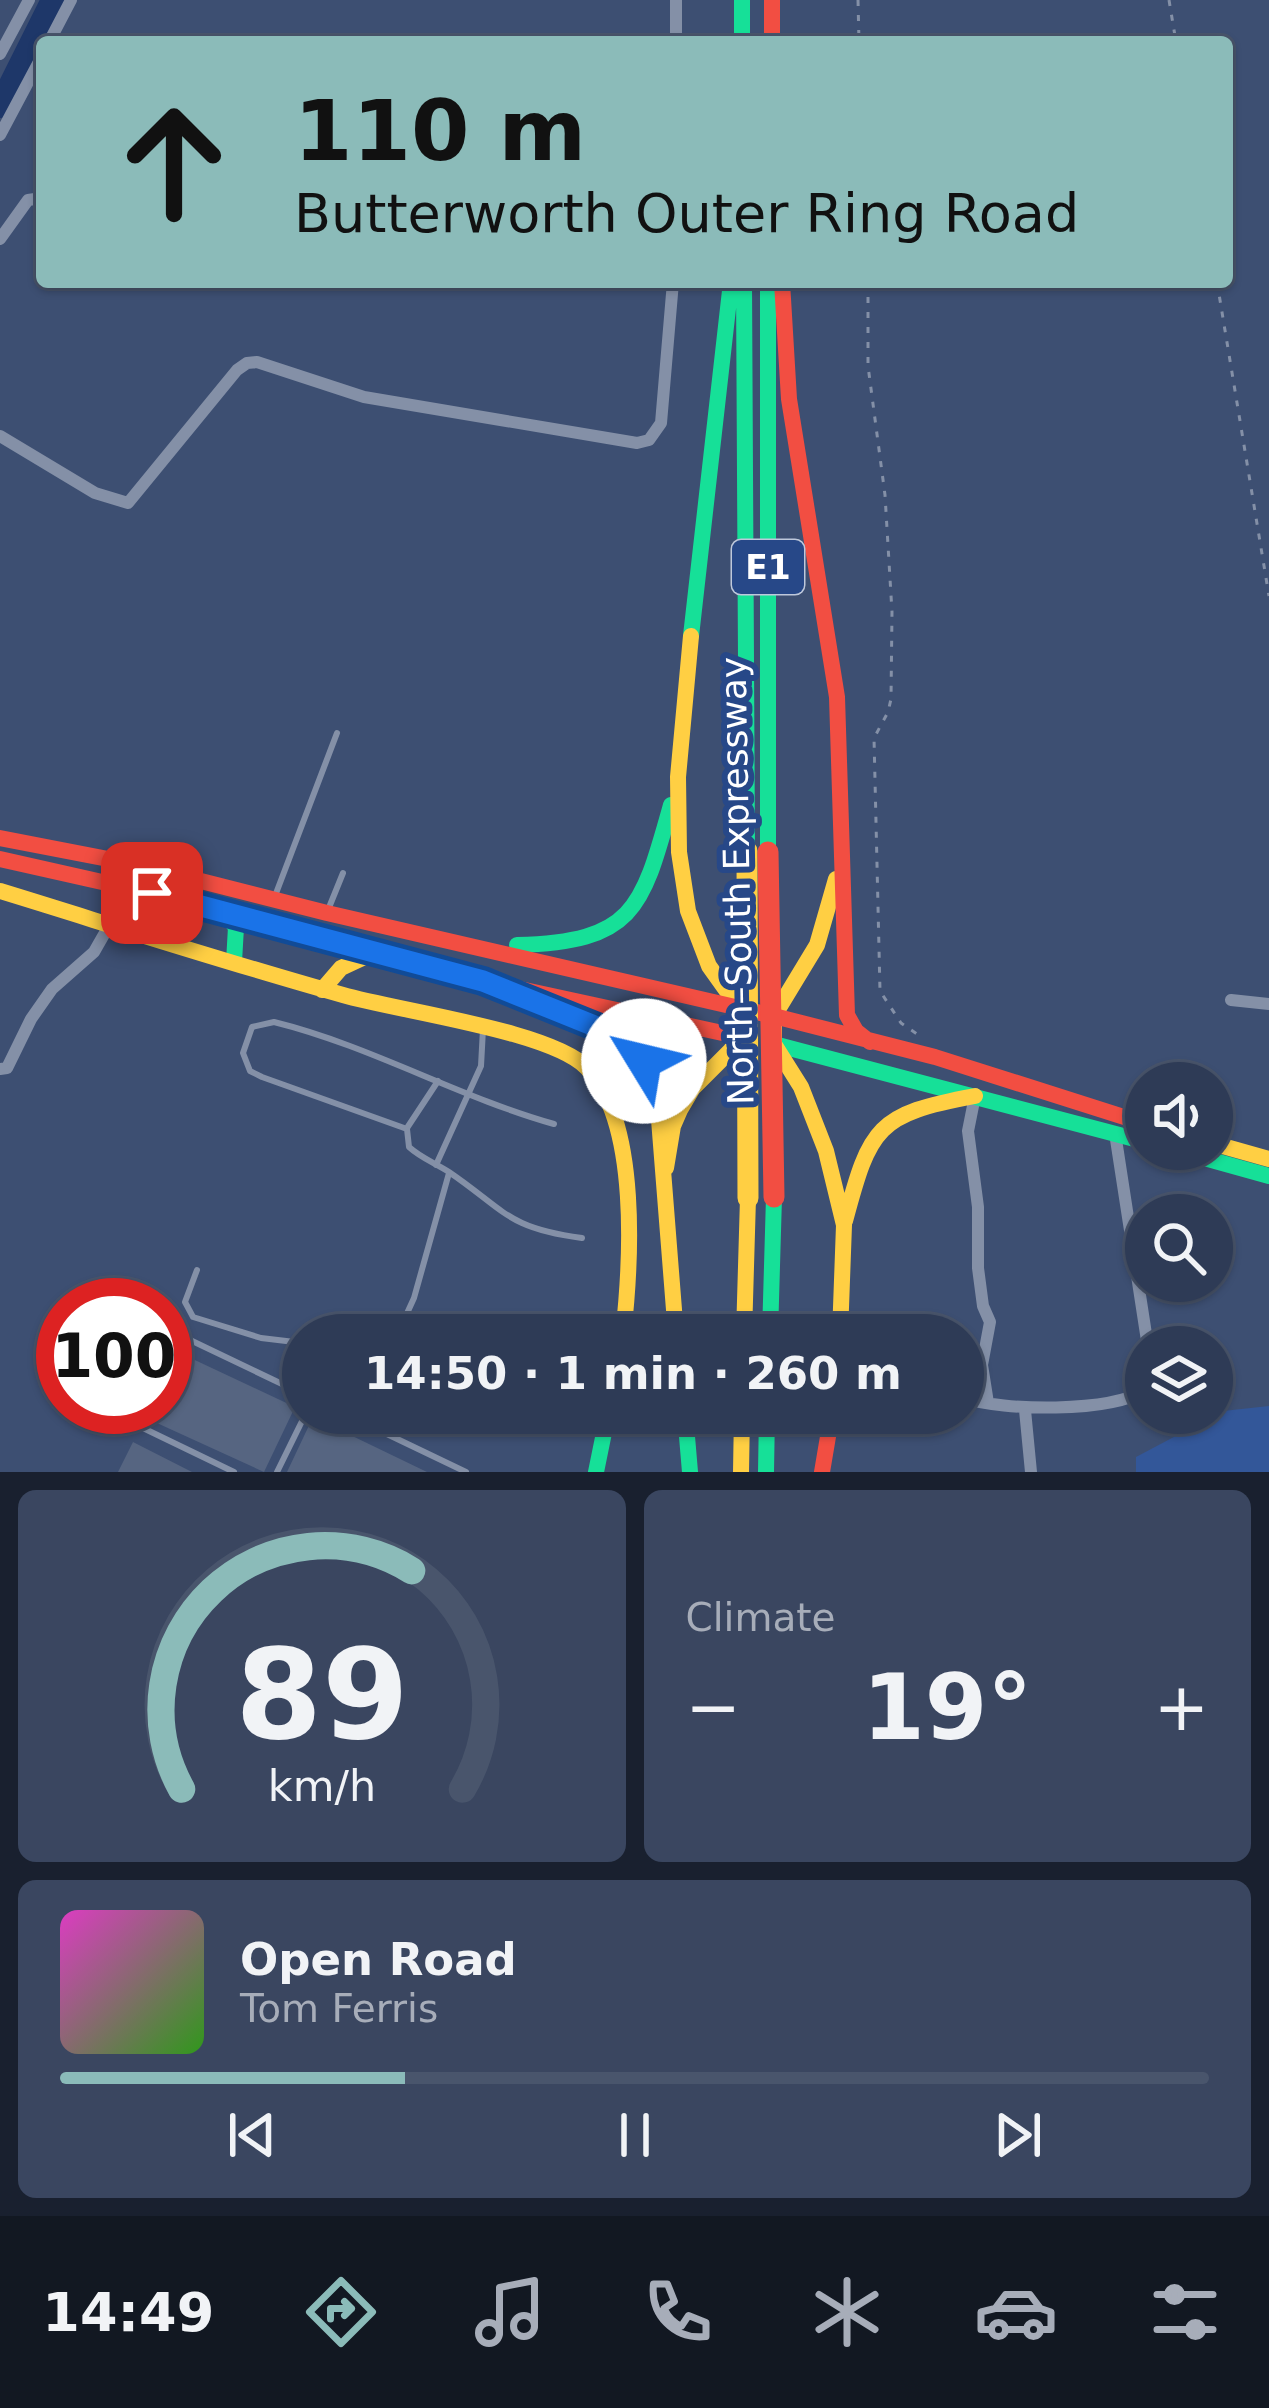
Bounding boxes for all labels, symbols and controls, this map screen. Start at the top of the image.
text: 110 m [294,82,586,180]
icon: ahead [96,84,252,240]
text: Butterworth Outer Ring Road [294,182,1079,245]
road number: E1 [732,540,804,594]
street label: North–South Expressway [713,657,761,1105]
pin [101,842,203,944]
icon: arrive [119,860,185,926]
position arrow [581,998,707,1124]
map controls [1125,1062,1233,1434]
button: sound [1125,1062,1233,1170]
button: search [1125,1194,1233,1302]
speed limit sign: 100 [36,1278,192,1434]
button: layers [1125,1326,1233,1434]
text: 14:50 · 1 min · 260 m [364,1347,902,1400]
text: Climate [686,1595,836,1640]
text: 89 [235,1622,409,1767]
text: 19° [862,1655,1032,1760]
text: − [686,1669,741,1746]
text: + [1154,1669,1209,1746]
text: km/h [268,1761,376,1811]
text: Open Road [240,1933,517,1986]
text: Tom Ferris [240,1986,438,2031]
icon: previous [219,2102,285,2168]
icon: pause [602,2102,668,2168]
icon: next [985,2102,1051,2168]
icon: directions [299,2270,383,2354]
icon: music [468,2270,552,2354]
icon: phone [636,2270,720,2354]
icon: climate [805,2270,889,2354]
icon: car [974,2270,1058,2354]
icon: filters [1143,2270,1227,2354]
text: 14:49 [42,2281,214,2344]

